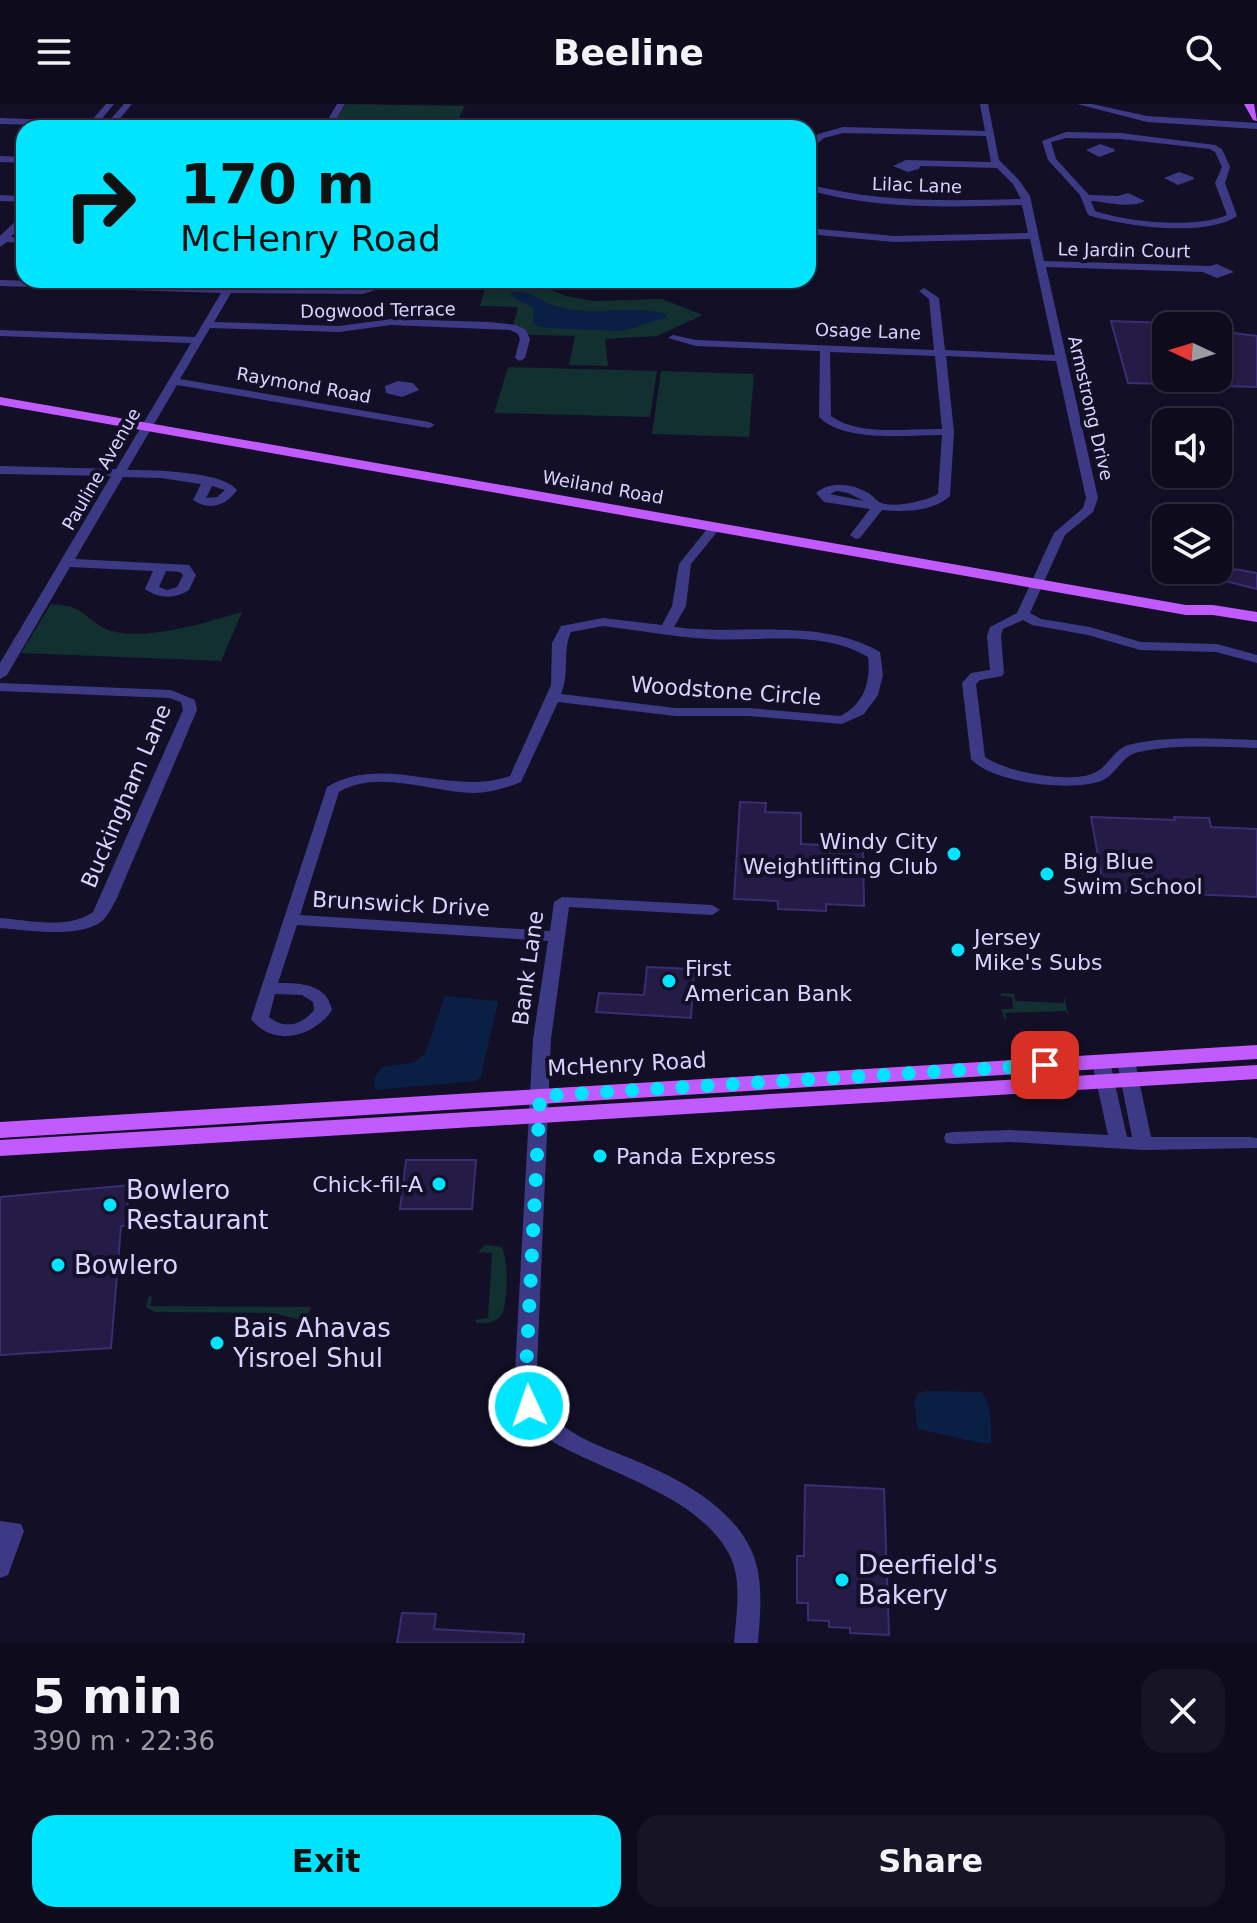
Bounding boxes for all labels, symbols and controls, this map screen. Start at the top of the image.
icon: menu [32,30,76,74]
icon: search [1181,30,1225,74]
text: Beeline [553,32,704,73]
text: 170 m [180,151,375,216]
icon: right [48,152,152,256]
street label: Lilac Lane [872,173,962,197]
text: McHenry Road [180,218,441,259]
street label: Le Jardin Court [1057,238,1191,262]
street label: Dogwood Terrace [300,298,456,322]
north arrow [1152,312,1232,392]
map controls [1152,312,1232,584]
street label: Osage Lane [814,319,922,343]
street label: Armstrong Drive [1064,334,1118,482]
street label: Raymond Road [235,363,373,407]
street label: Pauline Avenue [58,404,144,534]
button: sound [1152,408,1232,488]
street label: Weiland Road [541,466,665,508]
button: layers [1152,504,1232,584]
street label: Woodstone Circle [630,672,822,710]
street label: Buckingham Lane [76,700,176,892]
place label: Windy City Weightlifting Club [743,829,938,879]
marker: Windy City Weightlifting Club [945,845,963,863]
place label: Big Blue Swim School [1063,849,1203,899]
marker: Big Blue Swim School [1038,865,1056,883]
street label: Brunswick Drive [311,887,491,921]
street label: Bank Lane [508,909,548,1027]
place label: Jersey Mike's Subs [972,925,1102,975]
marker: Jersey Mike's Subs [949,941,967,959]
place label: First American Bank [685,956,852,1006]
marker: First American Bank [660,972,678,990]
pin [1011,1031,1079,1099]
icon: arrive [1023,1043,1067,1087]
street label: McHenry Road [547,1047,707,1081]
place label: Panda Express [616,1144,776,1169]
marker: Panda Express [591,1147,609,1165]
place label: Chick-fil-A [312,1172,423,1197]
place label: Bowlero Restaurant [126,1175,268,1235]
marker: Chick-fil-A [430,1175,448,1193]
marker: Bowlero Restaurant [101,1196,119,1214]
place label: Bowlero [74,1250,178,1280]
marker: Bowlero [49,1256,67,1274]
place label: Bais Ahavas Yisroel Shul [232,1313,391,1373]
marker: Bais Ahavas Yisroel Shul [208,1334,226,1352]
position arrow [487,1364,571,1448]
place label: Deerfield's Bakery [858,1550,998,1610]
marker: Deerfield's Bakery [833,1571,851,1589]
text: 5 min [32,1668,183,1724]
button: close [1141,1669,1225,1753]
text: 390 m · 22:36 [32,1726,215,1756]
button: Exit [32,1815,621,1907]
button: Share [637,1815,1225,1907]

